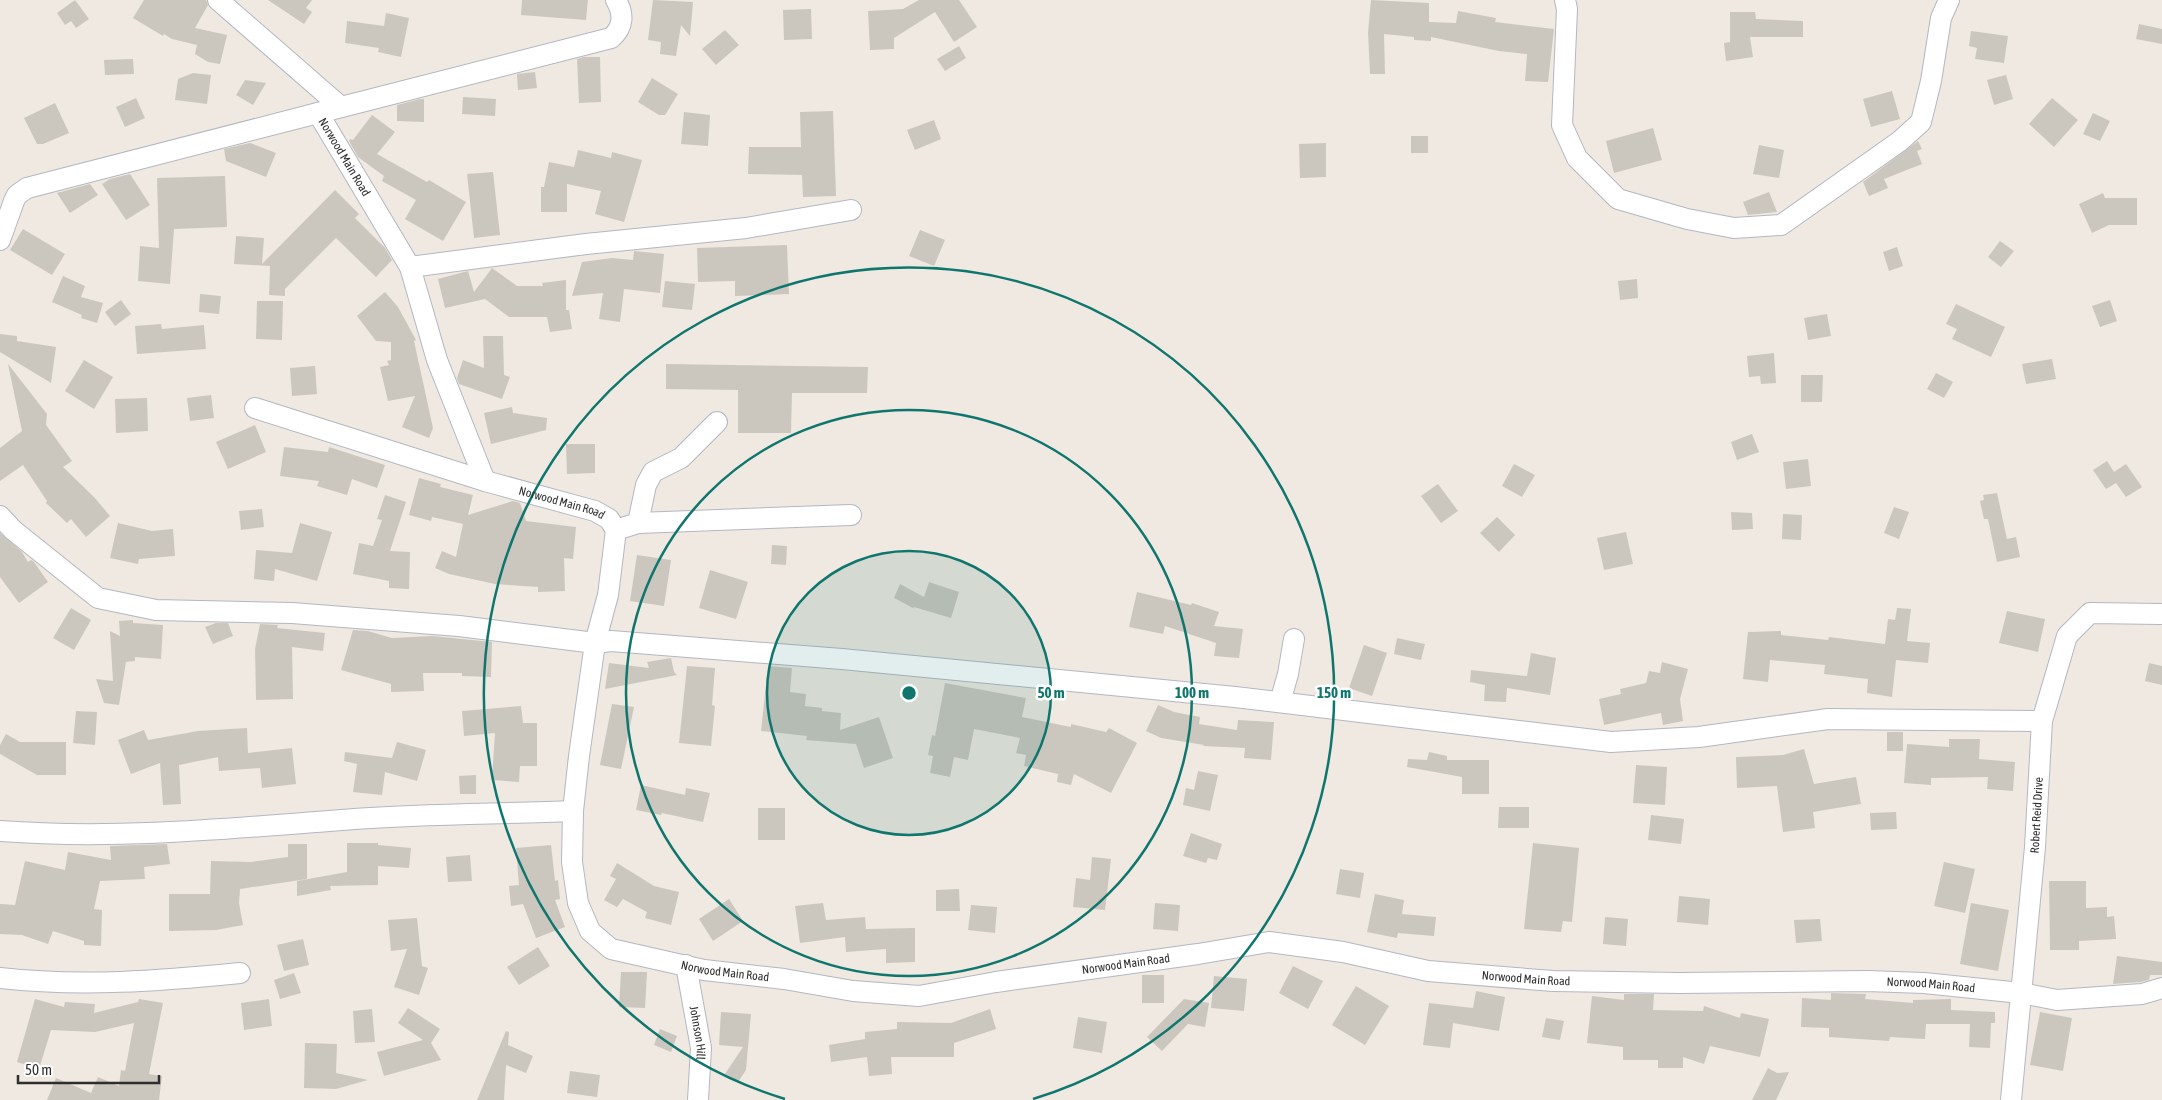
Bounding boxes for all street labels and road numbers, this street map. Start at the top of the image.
street label: Norwood Main Road [315,115,373,199]
street label: Norwood Main Road [517,484,607,522]
street label: Robert Reid Drive [2027,777,2046,854]
street label: Norwood Main Road [1081,951,1171,977]
street label: Norwood Main Road [680,958,770,984]
street label: Norwood Main Road [1481,968,1570,988]
street label: Norwood Main Road [1886,975,1976,995]
street label: Johnson Hill [687,1005,708,1061]

